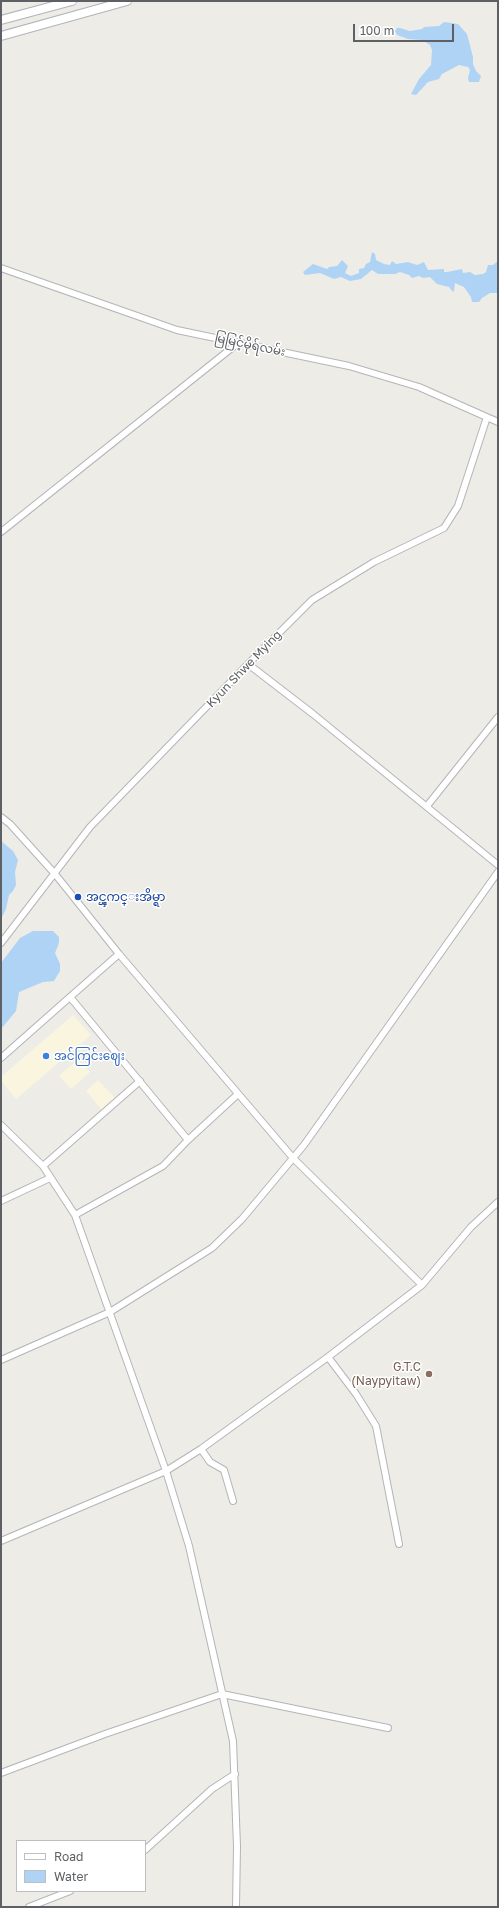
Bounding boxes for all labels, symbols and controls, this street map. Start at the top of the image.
scale bar [355,16,456,42]
text: 100 m [360,23,394,38]
street label: မြမြင့်မိုရ်လမ်း [213,331,287,359]
street label: Kyun Shwe Mying [204,627,284,711]
place label: အင္ၾကင္းအိမ္ရာ [86,890,166,904]
marker: အင္ၾကင္းအိမ္ရာ [73,892,83,902]
place label: အင်ကြင်းဈေး [54,1049,125,1063]
marker: အင်ကြင်းဈေး [41,1051,51,1061]
place label: G.T.C (Naypyitaw) [351,1360,421,1388]
marker: G.T.C (Naypyitaw) [424,1369,434,1379]
legend [16,1840,146,1892]
text: Road [54,1849,83,1864]
text: Water [54,1869,88,1884]

